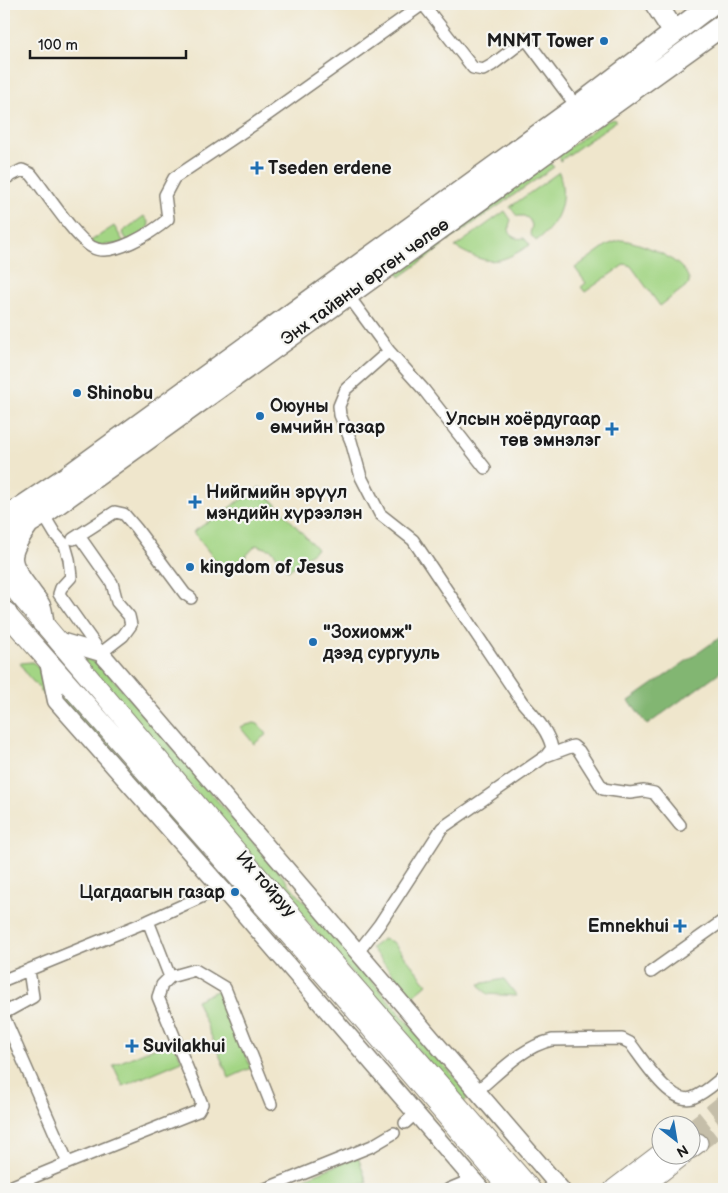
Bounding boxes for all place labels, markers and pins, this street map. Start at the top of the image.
place label: MNMT Tower [487,31,595,52]
marker: MNMT Tower [598,35,610,47]
place label: Tseden erdene [268,158,392,179]
marker: Tseden erdene [250,161,264,175]
place label: Shinobu [87,383,153,404]
marker: Shinobu [71,387,83,399]
place label: Оюуны өмчийн газар [270,396,385,438]
place label: Улсын хоёрдугаар төв эмнэлэг [446,409,601,451]
marker: Оюуны өмчийн газар [254,410,266,422]
marker: Улсын хоёрдугаар төв эмнэлэг [605,422,619,436]
place label: Нийгмийн эрүүл мэндийн хүрээлэн [206,482,363,524]
marker: Нийгмийн эрүүл мэндийн хүрээлэн [188,495,202,509]
place label: kingdom of Jesus [200,557,344,578]
marker: kingdom of Jesus [184,561,196,573]
place label: "Зохиомж" дээд сургууль [322,622,441,664]
marker: "Зохиомж" дээд сургууль [307,636,319,648]
place label: Цагдаагын газар [79,882,225,903]
marker: Цагдаагын газар [229,886,241,898]
place label: Emnekhui [588,916,669,937]
marker: Emnekhui [673,919,687,933]
place label: Suvilakhui [143,1036,226,1057]
marker: Suvilakhui [125,1039,139,1053]

